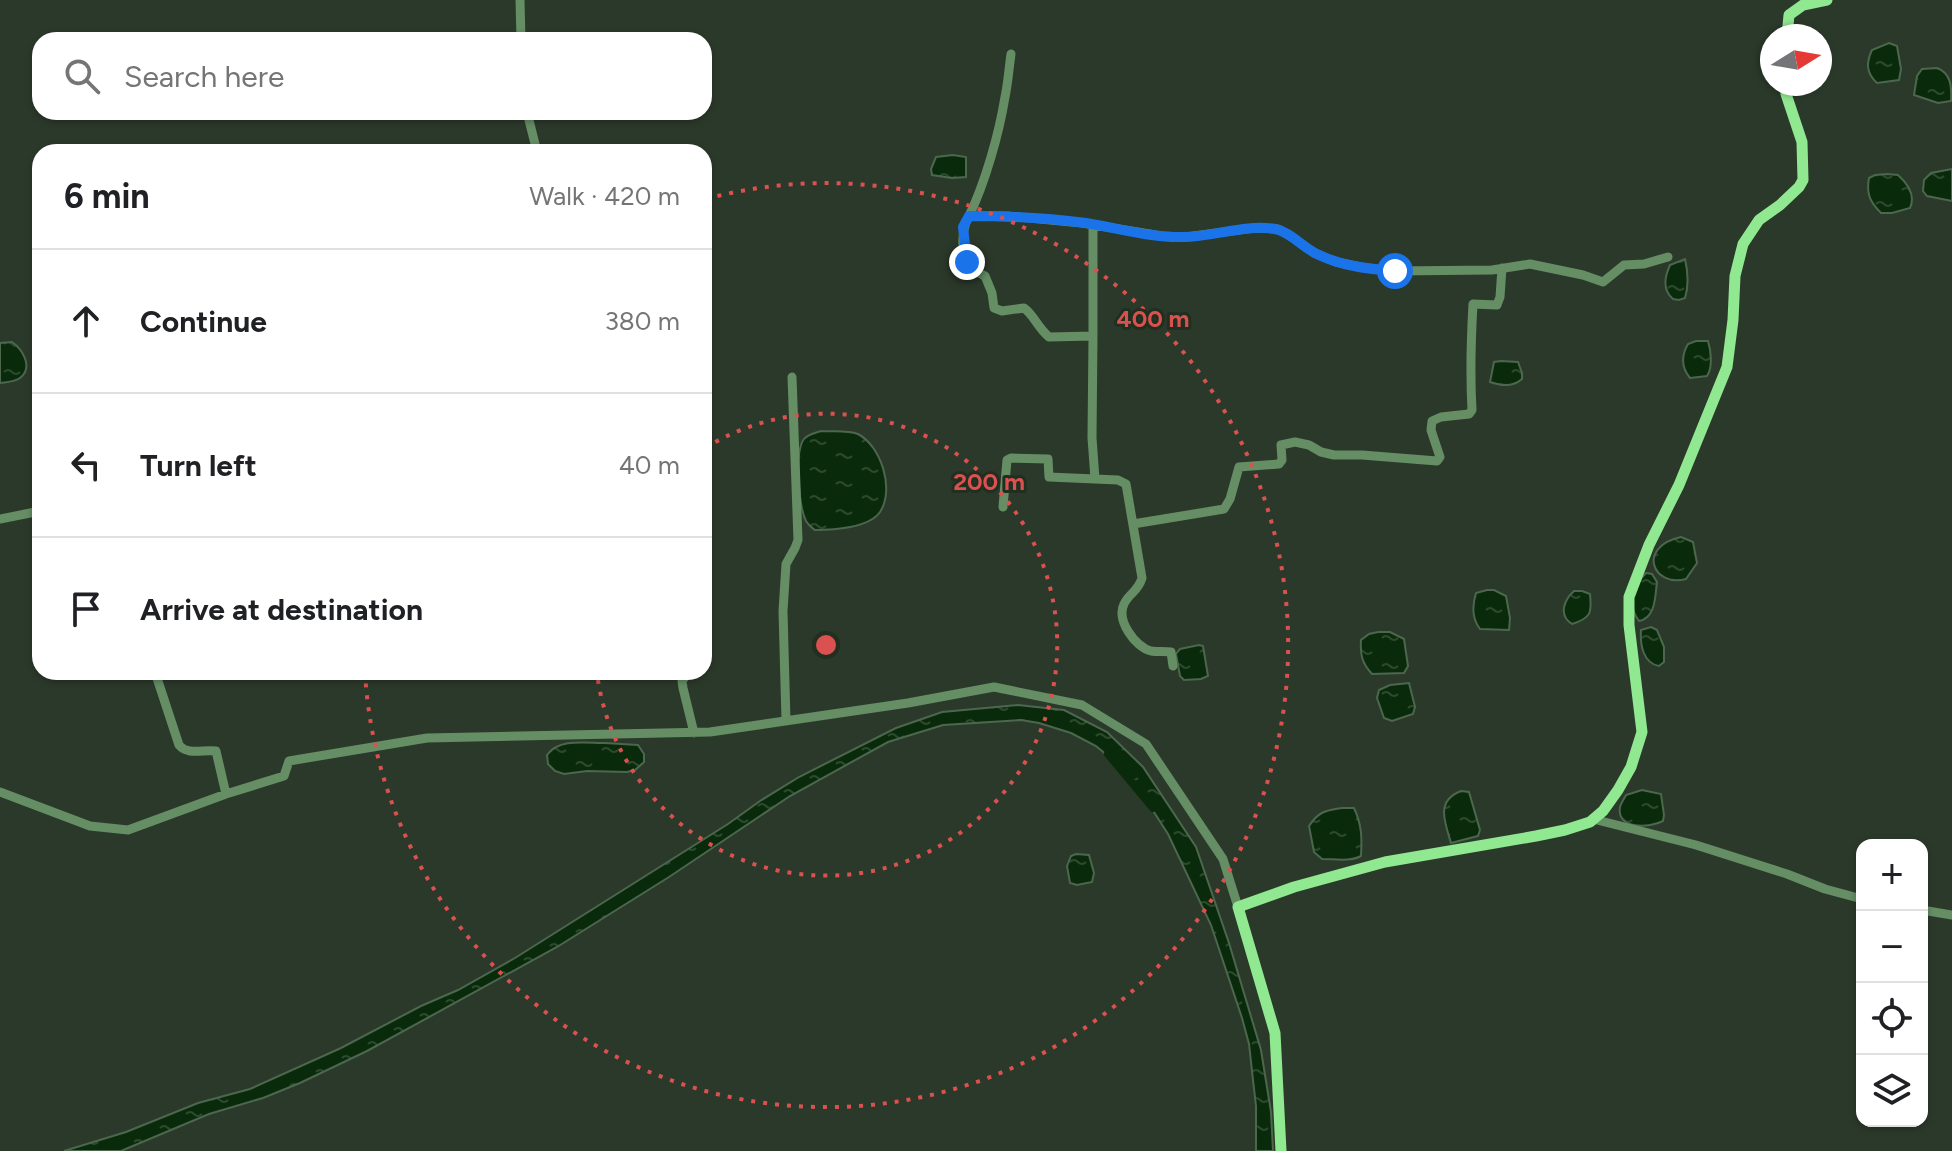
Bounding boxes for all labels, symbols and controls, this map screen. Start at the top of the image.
north arrow [1760,24,1832,96]
search box [32,32,712,120]
icon: search [60,54,104,98]
text: Search here [124,58,284,95]
text: 6 min [64,176,150,217]
text: Walk · 420 m [529,180,680,212]
route end [949,244,985,280]
route start [1377,253,1413,289]
icon: ahead [64,299,108,343]
text: Continue [140,303,267,340]
text: 400 m [1117,304,1189,333]
text: 380 m [605,305,680,337]
icon: left [64,443,108,487]
text: Turn left [140,447,257,484]
text: 40 m [619,449,680,481]
text: 200 m [953,467,1025,496]
icon: arrive [64,587,108,631]
text: Arrive at destination [140,591,423,628]
centre of rings [812,631,840,659]
map controls [1856,839,1928,1127]
button: + [1856,839,1928,911]
button: − [1856,911,1928,983]
button: locate [1856,983,1928,1055]
button: layers [1856,1055,1928,1127]

